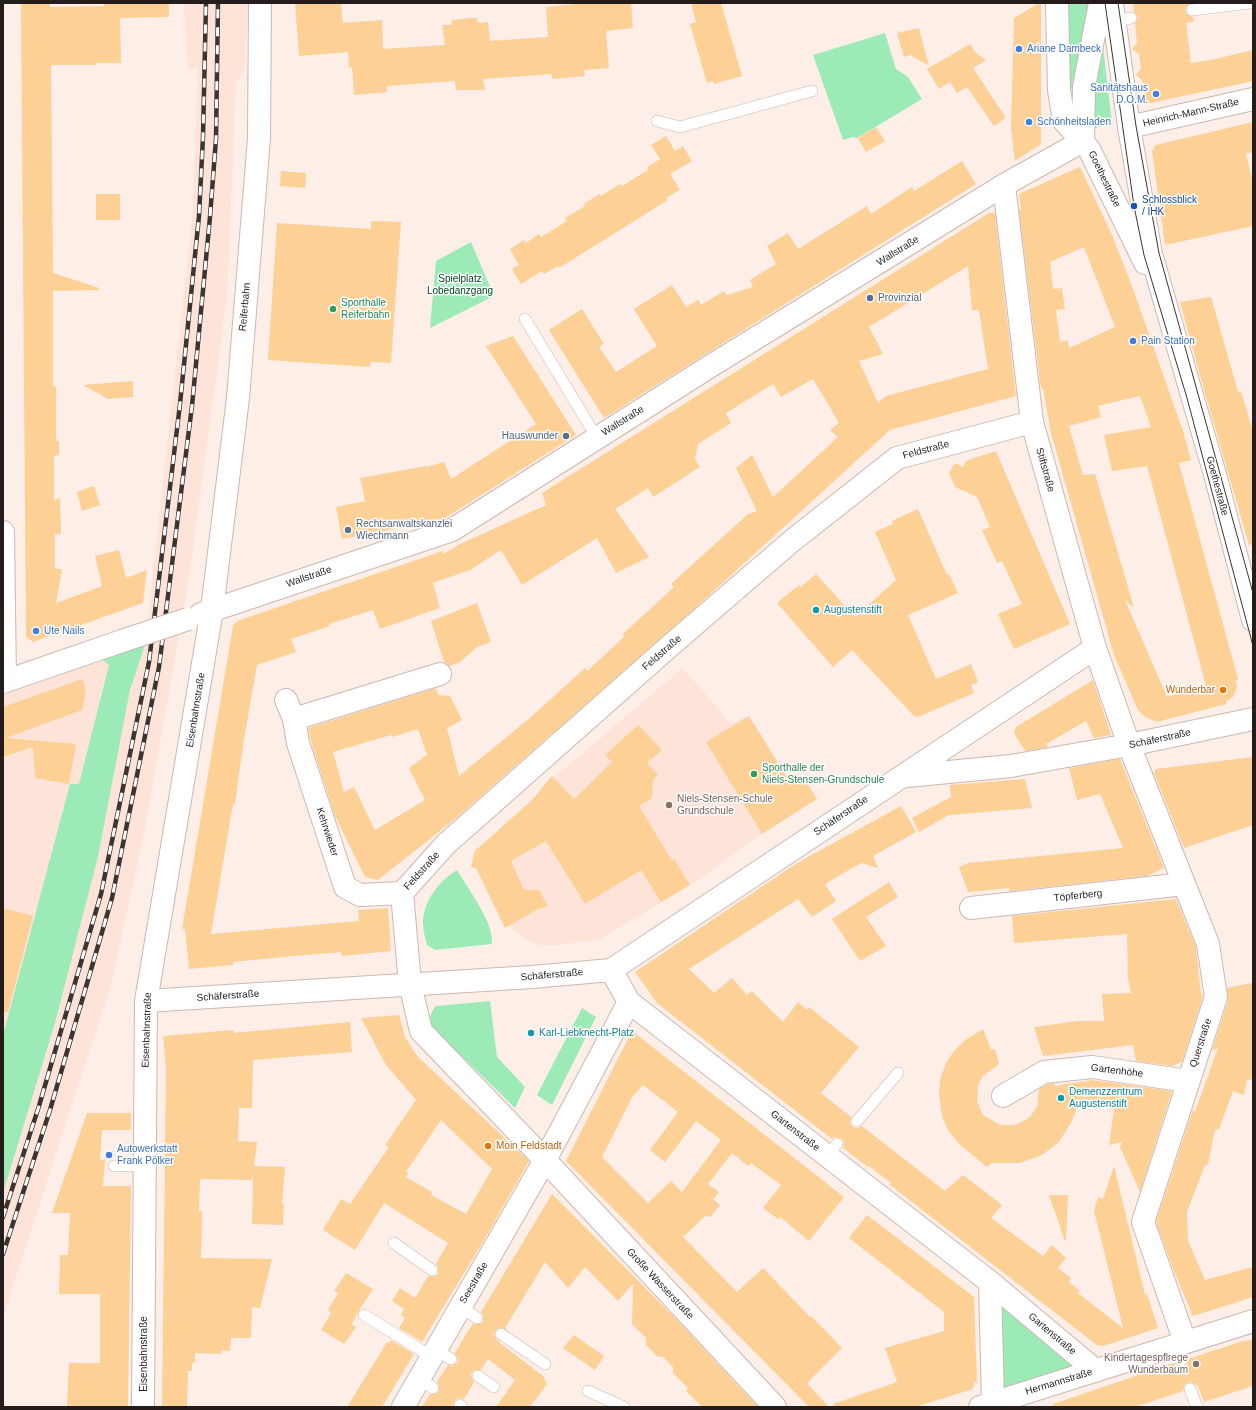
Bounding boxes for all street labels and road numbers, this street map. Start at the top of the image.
street label: Heinrich-Mann-Straße [1142,96,1240,130]
street label: Goethestraße [1085,149,1123,209]
street label: Wallstraße [875,233,921,269]
street label: Reiferbahn [237,282,253,332]
street label: Wallstraße [600,403,646,439]
street label: Feldstraße [901,438,951,462]
street label: Stiftstraße [1033,446,1057,494]
street label: Goethestraße [1203,455,1231,517]
street label: Wallstraße [285,564,333,590]
street label: Feldstraße [640,633,684,673]
street label: Eisenbahnstraße [184,672,208,748]
street label: Schäferstraße [1128,727,1192,751]
street label: Schäferstraße [812,793,870,839]
street label: Kehrwieder [313,806,341,858]
street label: Feldstraße [402,849,442,893]
street label: Töpferberg [1053,887,1103,905]
street label: Schäferstraße [520,966,584,984]
street label: Schäferstraße [196,988,260,1004]
street label: Eisenbahnstraße [140,992,154,1068]
street label: Querstraße [1187,1017,1215,1069]
street label: Gartenhöhe [1090,1062,1144,1080]
street label: Gartenstraße [768,1108,822,1154]
street label: Große Wasserstraße [624,1246,696,1322]
street label: Seestraße [457,1260,491,1306]
street label: Gartenstraße [1026,1310,1078,1358]
street label: Eisenbahnstraße [138,1316,150,1392]
street label: Hermannstraße [1024,1366,1094,1398]

